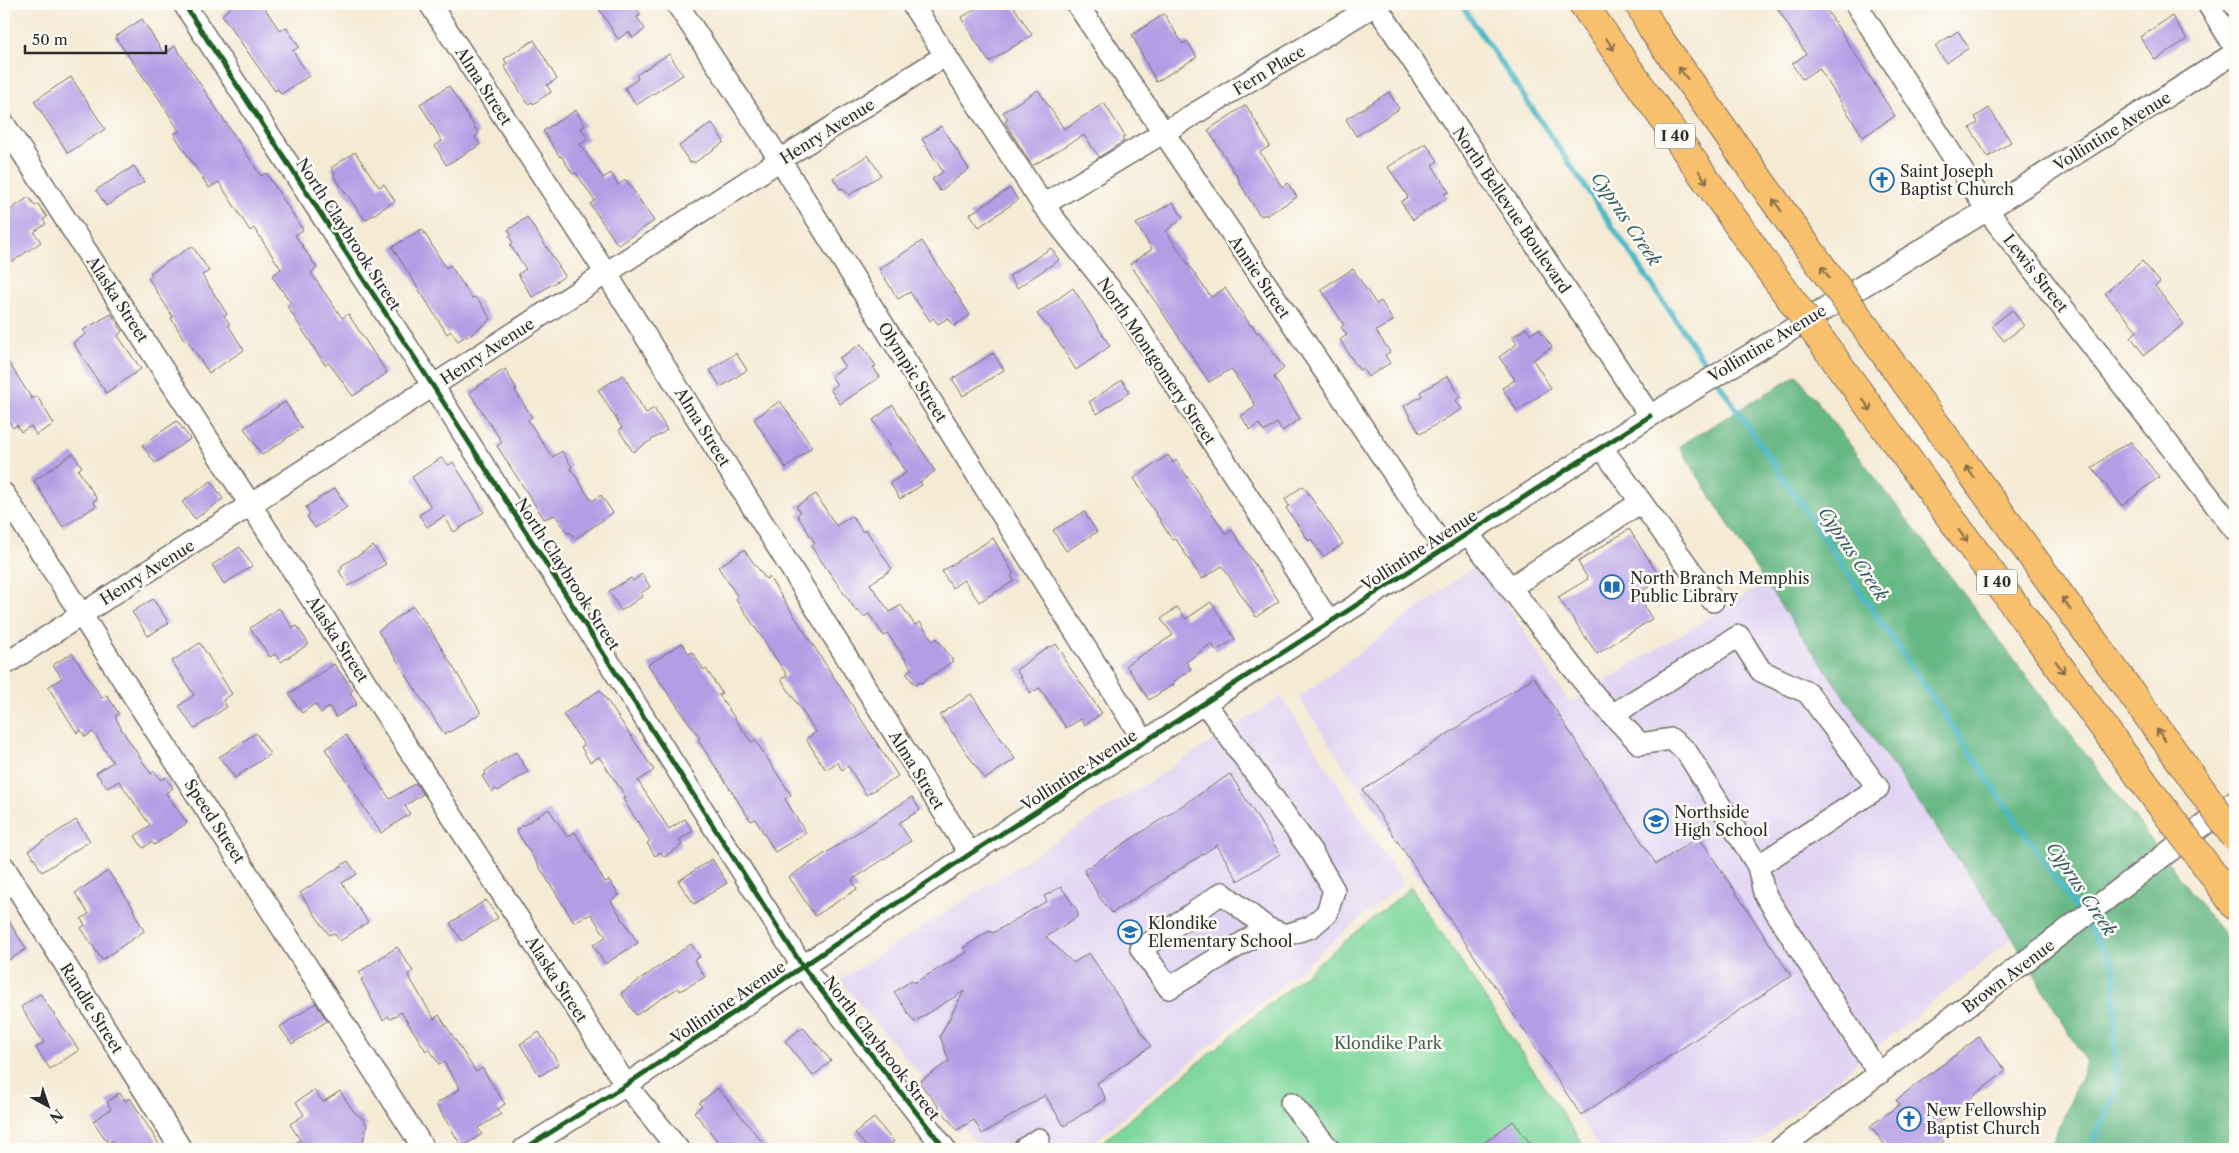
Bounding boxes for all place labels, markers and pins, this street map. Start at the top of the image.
place label: Saint Joseph Baptist Church [1900,161,2014,199]
church icon: Saint Joseph Baptist Church [1869,167,1895,193]
place label: North Branch Memphis Public Library [1630,568,1810,606]
library icon: North Branch Memphis Public Library [1599,574,1625,600]
place label: Northside High School [1674,802,1768,840]
school or university icon: Northside High School [1643,808,1669,834]
place label: Klondike Elementary School [1148,913,1293,951]
school or university icon: Klondike Elementary School [1117,919,1143,945]
place label: New Fellowship Baptist Church [1926,1100,2047,1138]
church icon: New Fellowship Baptist Church [1896,1106,1922,1132]

